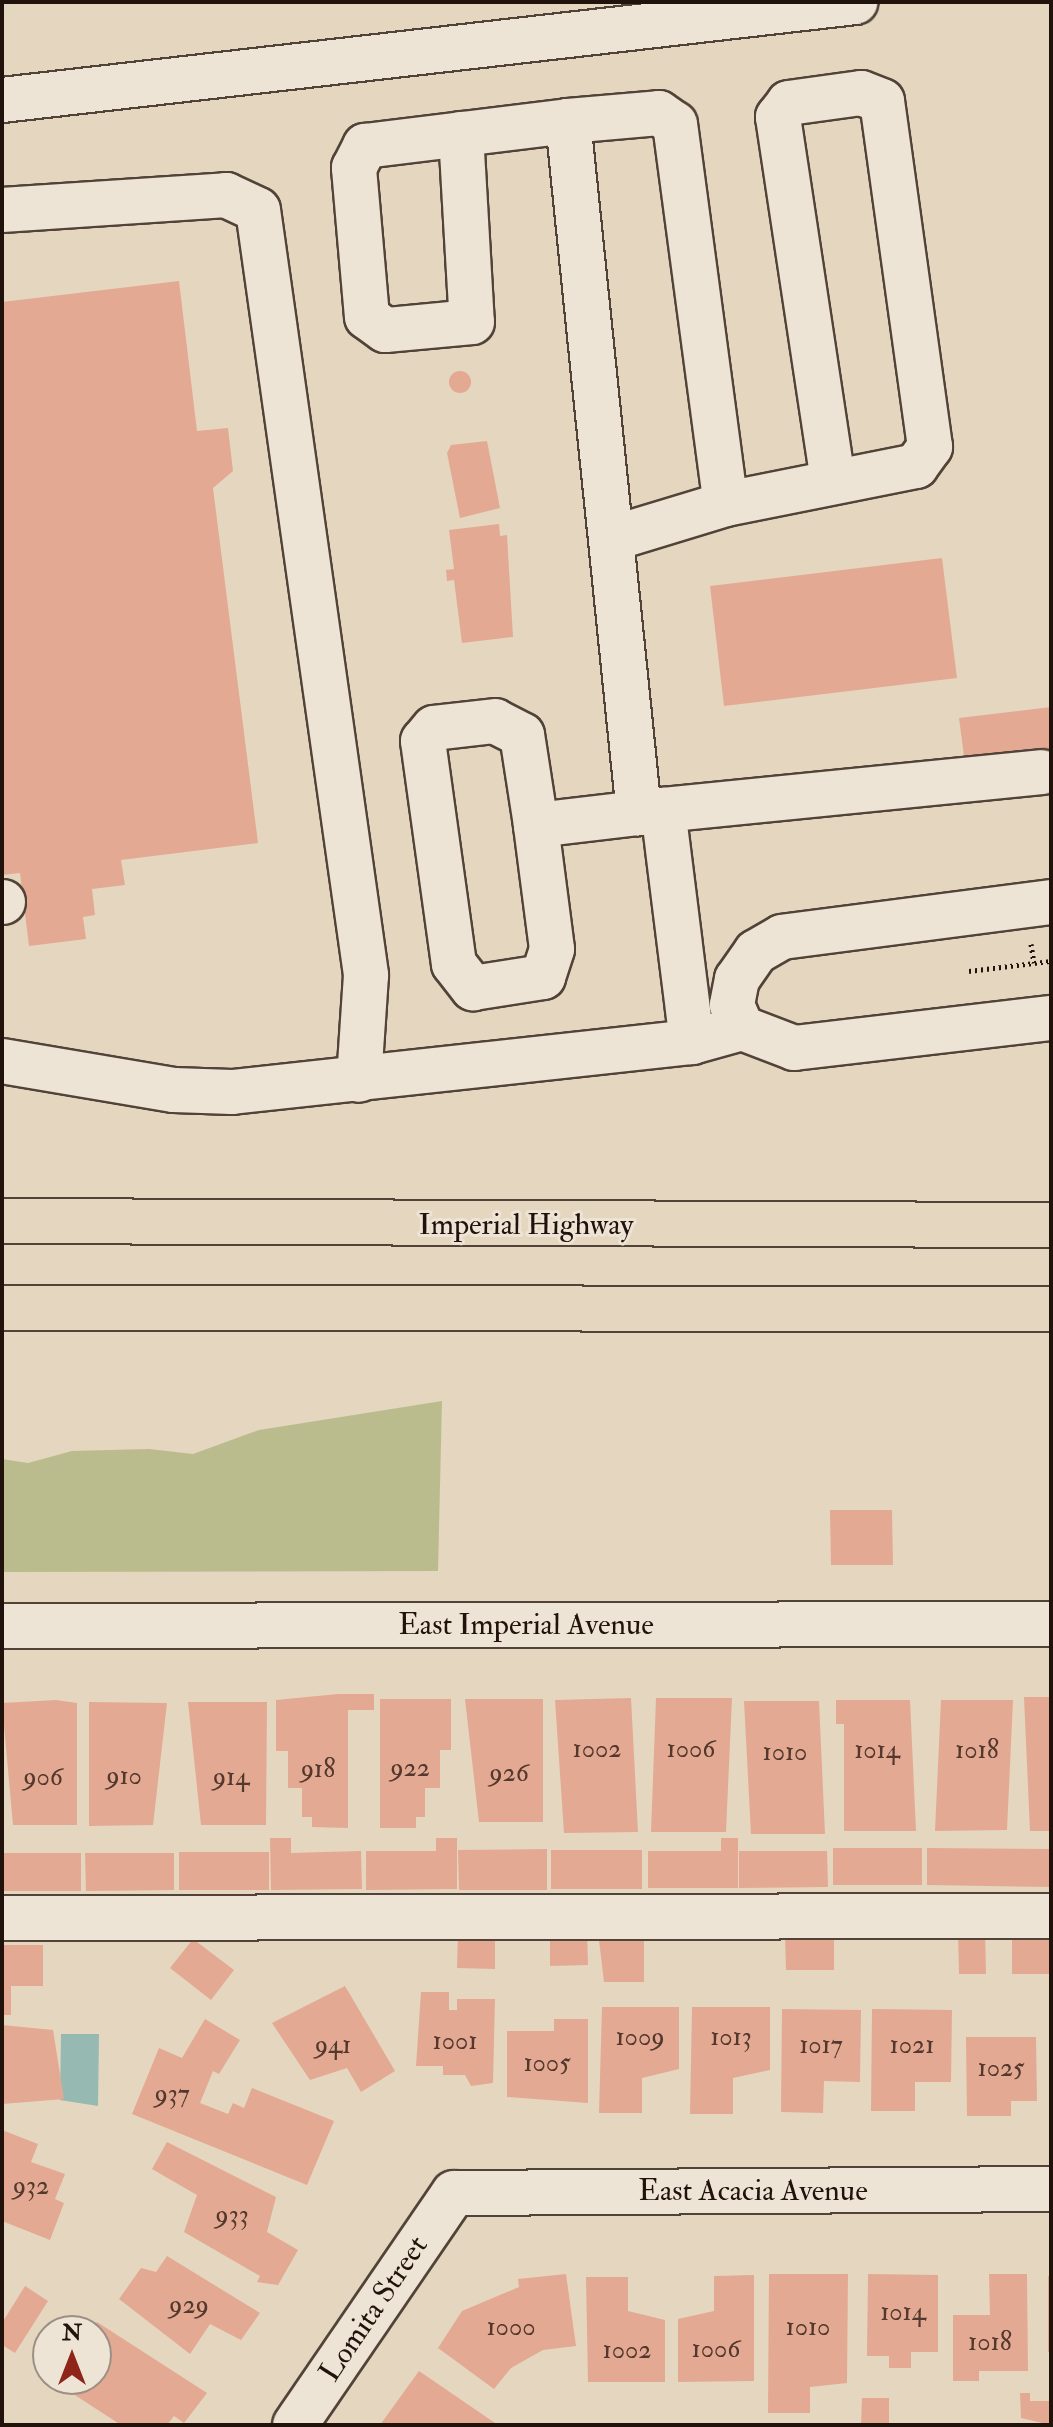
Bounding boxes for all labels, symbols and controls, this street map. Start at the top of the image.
street label: Imperial Highway [419,1207,633,1243]
street label: East Imperial Avenue [398,1607,654,1643]
house number: 1002 [573,1734,621,1766]
house number: 1006 [667,1734,715,1766]
house number: 1014 [854,1735,900,1767]
house number: 1018 [955,1735,999,1767]
house number: 1010 [763,1737,807,1769]
house number: 922 [390,1753,430,1785]
house number: 918 [301,1754,335,1786]
house number: 926 [489,1758,529,1790]
house number: 910 [106,1761,142,1793]
house number: 906 [23,1762,63,1794]
house number: 914 [213,1762,249,1794]
house number: 1009 [615,2022,665,2054]
house number: 1013 [710,2022,752,2054]
house number: 1001 [433,2026,477,2058]
house number: 941 [315,2030,351,2062]
house number: 1017 [799,2030,843,2062]
house number: 1021 [890,2030,934,2062]
house number: 1005 [523,2048,571,2080]
house number: 1025 [978,2053,1024,2085]
house number: 937 [154,2079,190,2111]
house number: 932 [13,2171,49,2203]
street label: East Acacia Avenue [638,2173,868,2209]
house number: 933 [215,2200,249,2232]
street label: Lomita Street [312,2229,436,2389]
house number: 929 [169,2290,209,2322]
house number: 1014 [880,2297,926,2329]
house number: 1000 [486,2312,536,2344]
house number: 1010 [786,2312,830,2344]
north arrow [32,2315,112,2395]
text: N [62,2319,82,2347]
house number: 1018 [968,2327,1012,2359]
house number: 1006 [692,2334,740,2366]
house number: 1002 [603,2335,651,2367]

